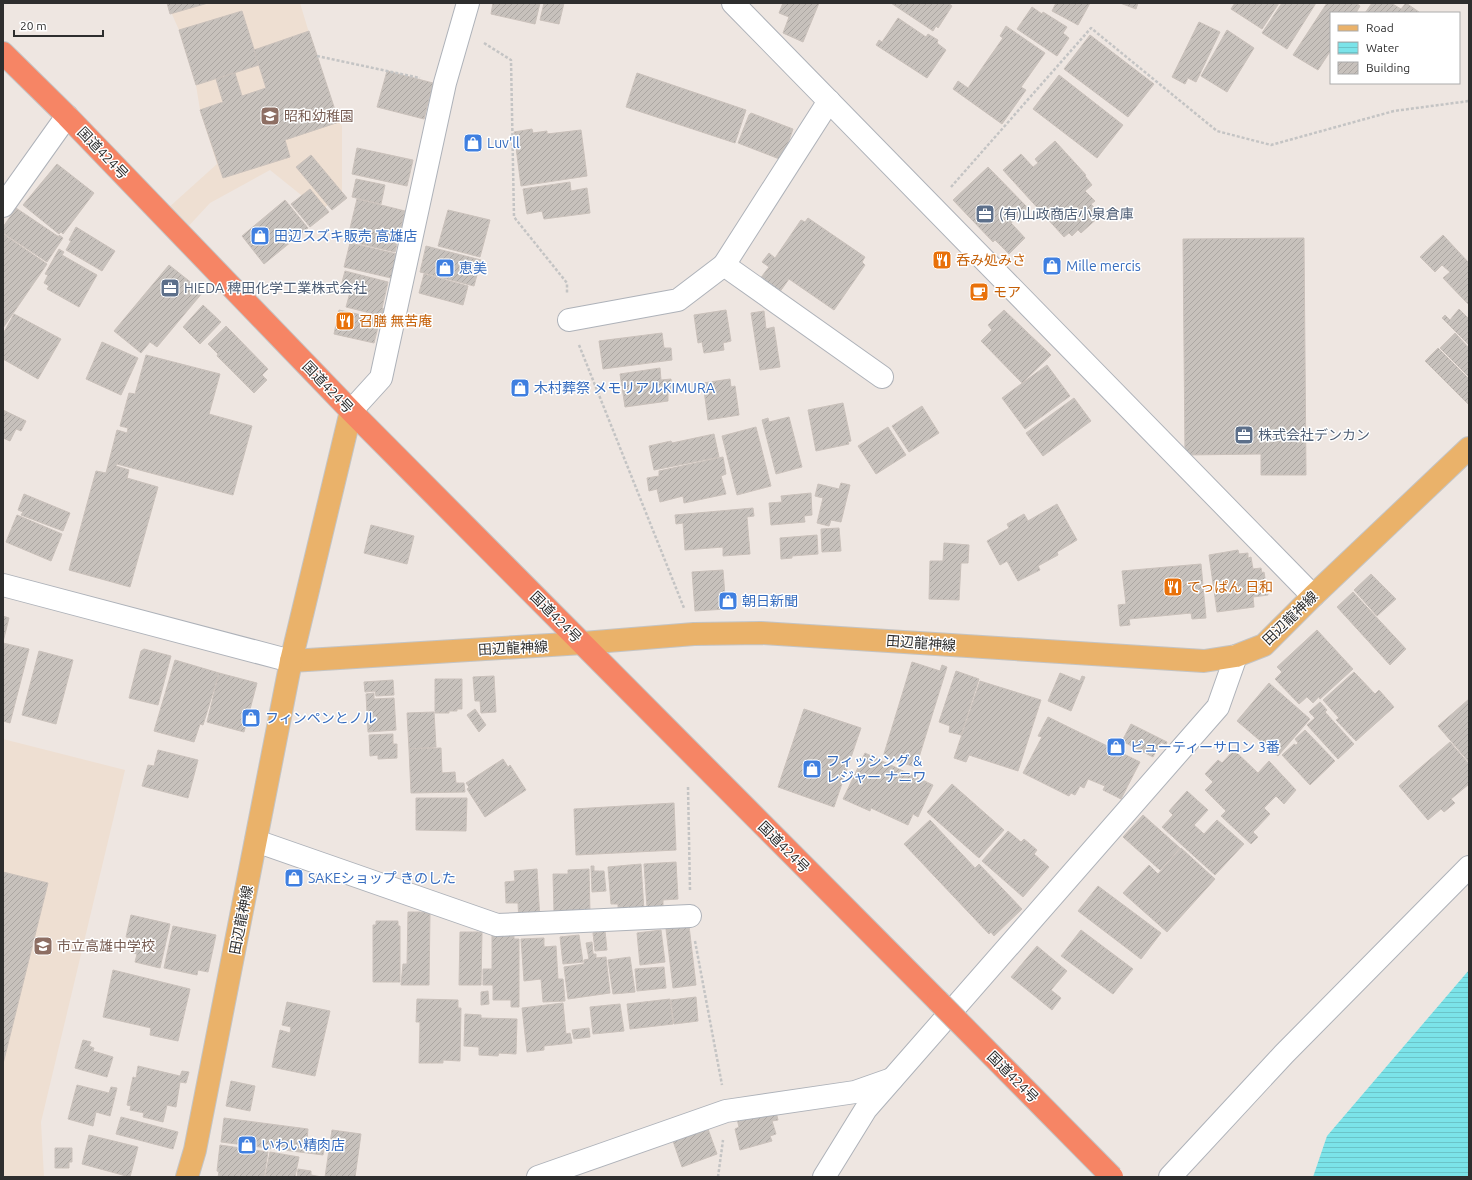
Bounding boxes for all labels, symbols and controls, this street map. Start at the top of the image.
scale bar [14,12,103,38]
legend [1330,12,1460,84]
text: 20 m [20,19,47,32]
text: Road [1366,21,1394,34]
text: Water [1366,41,1399,54]
text: Building [1366,61,1410,74]
school or university icon: 昭和幼稚園 [259,105,281,127]
place label: 昭和幼稚園 [284,108,354,124]
street label: 国道424号 [74,124,132,182]
shop icon: Luv'll [462,132,484,154]
place label: Luv'll [487,135,520,151]
office icon: (有)山政商店小泉倉庫 [974,203,996,225]
place label: (有)山政商店小泉倉庫 [999,206,1134,222]
shop icon: 田辺スズキ販売 高雄店 [249,225,271,247]
place label: 田辺スズキ販売 高雄店 [274,228,417,244]
restaurant icon: 呑み処みさ [931,249,953,271]
place label: 呑み処みさ [956,252,1026,268]
shop icon: Mille mercis [1041,255,1063,277]
shop icon: 恵美 [434,257,456,279]
place label: Mille mercis [1066,258,1141,274]
place label: 恵美 [459,260,487,276]
office icon: HIEDA 稗田化学工業株式会社 [159,277,181,299]
place label: HIEDA 稗田化学工業株式会社 [184,280,367,296]
cafe icon: モア [968,281,990,303]
place label: モア [993,284,1021,300]
restaurant icon: 召膳 無苦庵 [334,310,356,332]
place label: 召膳 無苦庵 [359,313,432,329]
street label: 国道424号 [299,358,357,416]
shop icon: 木村葬祭 メモリアルKIMURA [509,377,531,399]
place label: 木村葬祭 メモリアルKIMURA [534,380,715,396]
office icon: 株式会社デンカン [1233,424,1255,446]
place label: 株式会社デンカン [1258,427,1370,443]
restaurant icon: てっぱん 日和 [1162,576,1184,598]
place label: てっぱん 日和 [1187,579,1273,595]
street label: 国道424号 [527,588,585,646]
street label: 田辺龍神線 [1259,588,1321,648]
shop icon: 朝日新聞 [717,590,739,612]
place label: 朝日新聞 [742,593,798,609]
street label: 田辺龍神線 [886,633,956,653]
street label: 田辺龍神線 [478,638,548,658]
shop icon: フィンペンとノル [240,707,262,729]
place label: フィンペンとノル [265,710,377,726]
shop icon: ビューティーサロン 3番 [1105,736,1127,758]
place label: ビューティーサロン 3番 [1130,739,1280,755]
place label: フィッシング & レジャー ナニワ [826,753,927,785]
shop icon: フィッシング & レジャー ナニワ [801,758,823,780]
street label: 国道424号 [755,818,813,876]
shop icon: SAKEショップ きのした [283,867,305,889]
place label: SAKEショップ きのした [308,870,456,886]
street label: 田辺龍神線 [226,884,256,956]
school or university icon: 市立高雄中学校 [32,935,54,957]
place label: 市立高雄中学校 [57,938,155,954]
street label: 国道424号 [984,1048,1042,1106]
shop icon: いわい精肉店 [236,1134,258,1156]
place label: いわい精肉店 [261,1137,345,1153]

